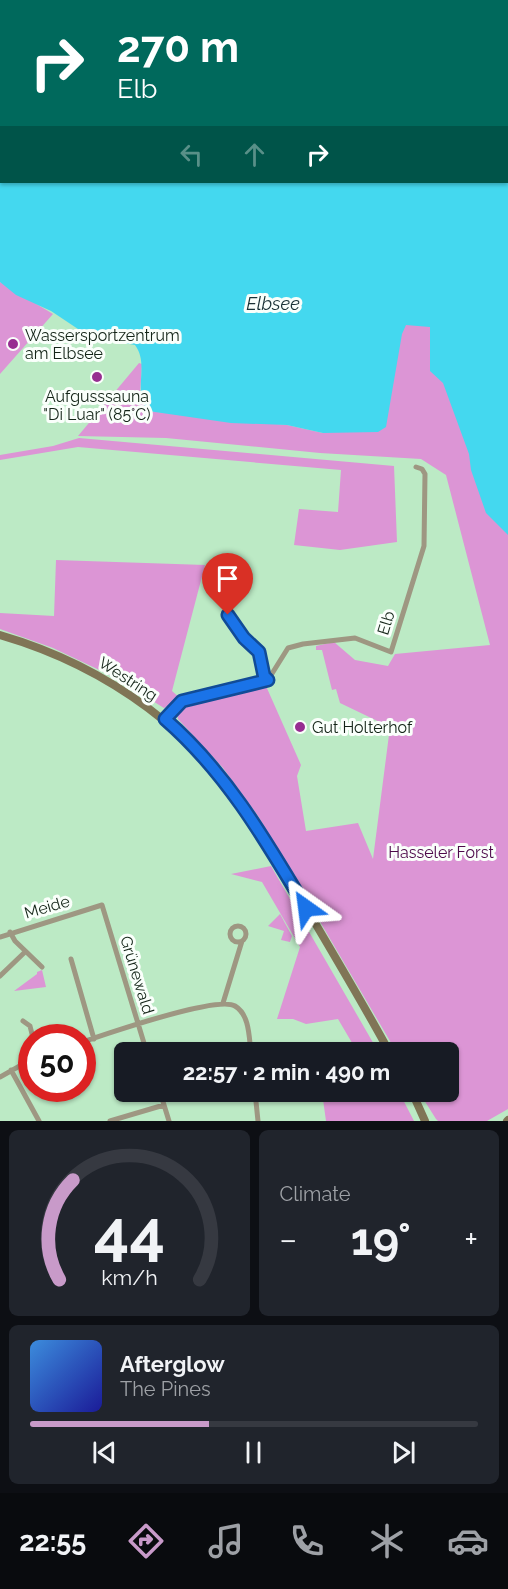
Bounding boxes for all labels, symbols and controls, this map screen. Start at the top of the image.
text: 270 m [117,23,239,72]
icon: right [18,24,96,102]
text: Elb [117,73,157,104]
icon: left [175,138,208,171]
icon: ahead [238,138,271,171]
icon: right [301,138,334,171]
water label: Elbsee [246,293,300,314]
place label: Wassersportzentrum am Elbsee [25,326,180,363]
marker: Wassersportzentrum am Elbsee [6,337,20,351]
marker: Aufgusssauna "Di Luar" (85°C) [90,370,104,384]
place label: Aufgusssauna "Di Luar" (85°C) [43,387,151,424]
pin [202,553,253,615]
icon: arrive [211,562,244,595]
street label: Elb [373,609,399,637]
street label: Westring [95,653,161,705]
place label: Gut Holterhof [312,718,413,737]
marker: Gut Holterhof [293,720,307,734]
park label: Hasseler Forst [388,843,494,862]
position arrow [274,876,338,940]
street label: Meide [22,892,72,922]
street label: Grünewald [116,934,158,1016]
speed limit sign: 50 [18,1024,96,1102]
text: 22:57 · 2 min · 490 m [183,1059,390,1085]
text: Climate [280,1182,351,1206]
text: 44 [94,1195,165,1269]
text: 19° [351,1213,411,1266]
text: − [280,1220,297,1259]
text: + [464,1220,478,1259]
text: km/h [101,1265,158,1290]
text: Afterglow [120,1351,225,1377]
text: The Pines [120,1377,211,1401]
icon: previous [88,1436,121,1469]
icon: pause [237,1436,270,1469]
icon: next [387,1436,420,1469]
icon: directions [125,1520,167,1562]
icon: music [205,1520,247,1562]
icon: phone [286,1520,328,1562]
icon: climate [366,1520,408,1562]
icon: car [447,1520,489,1562]
text: 22:55 [19,1526,86,1557]

